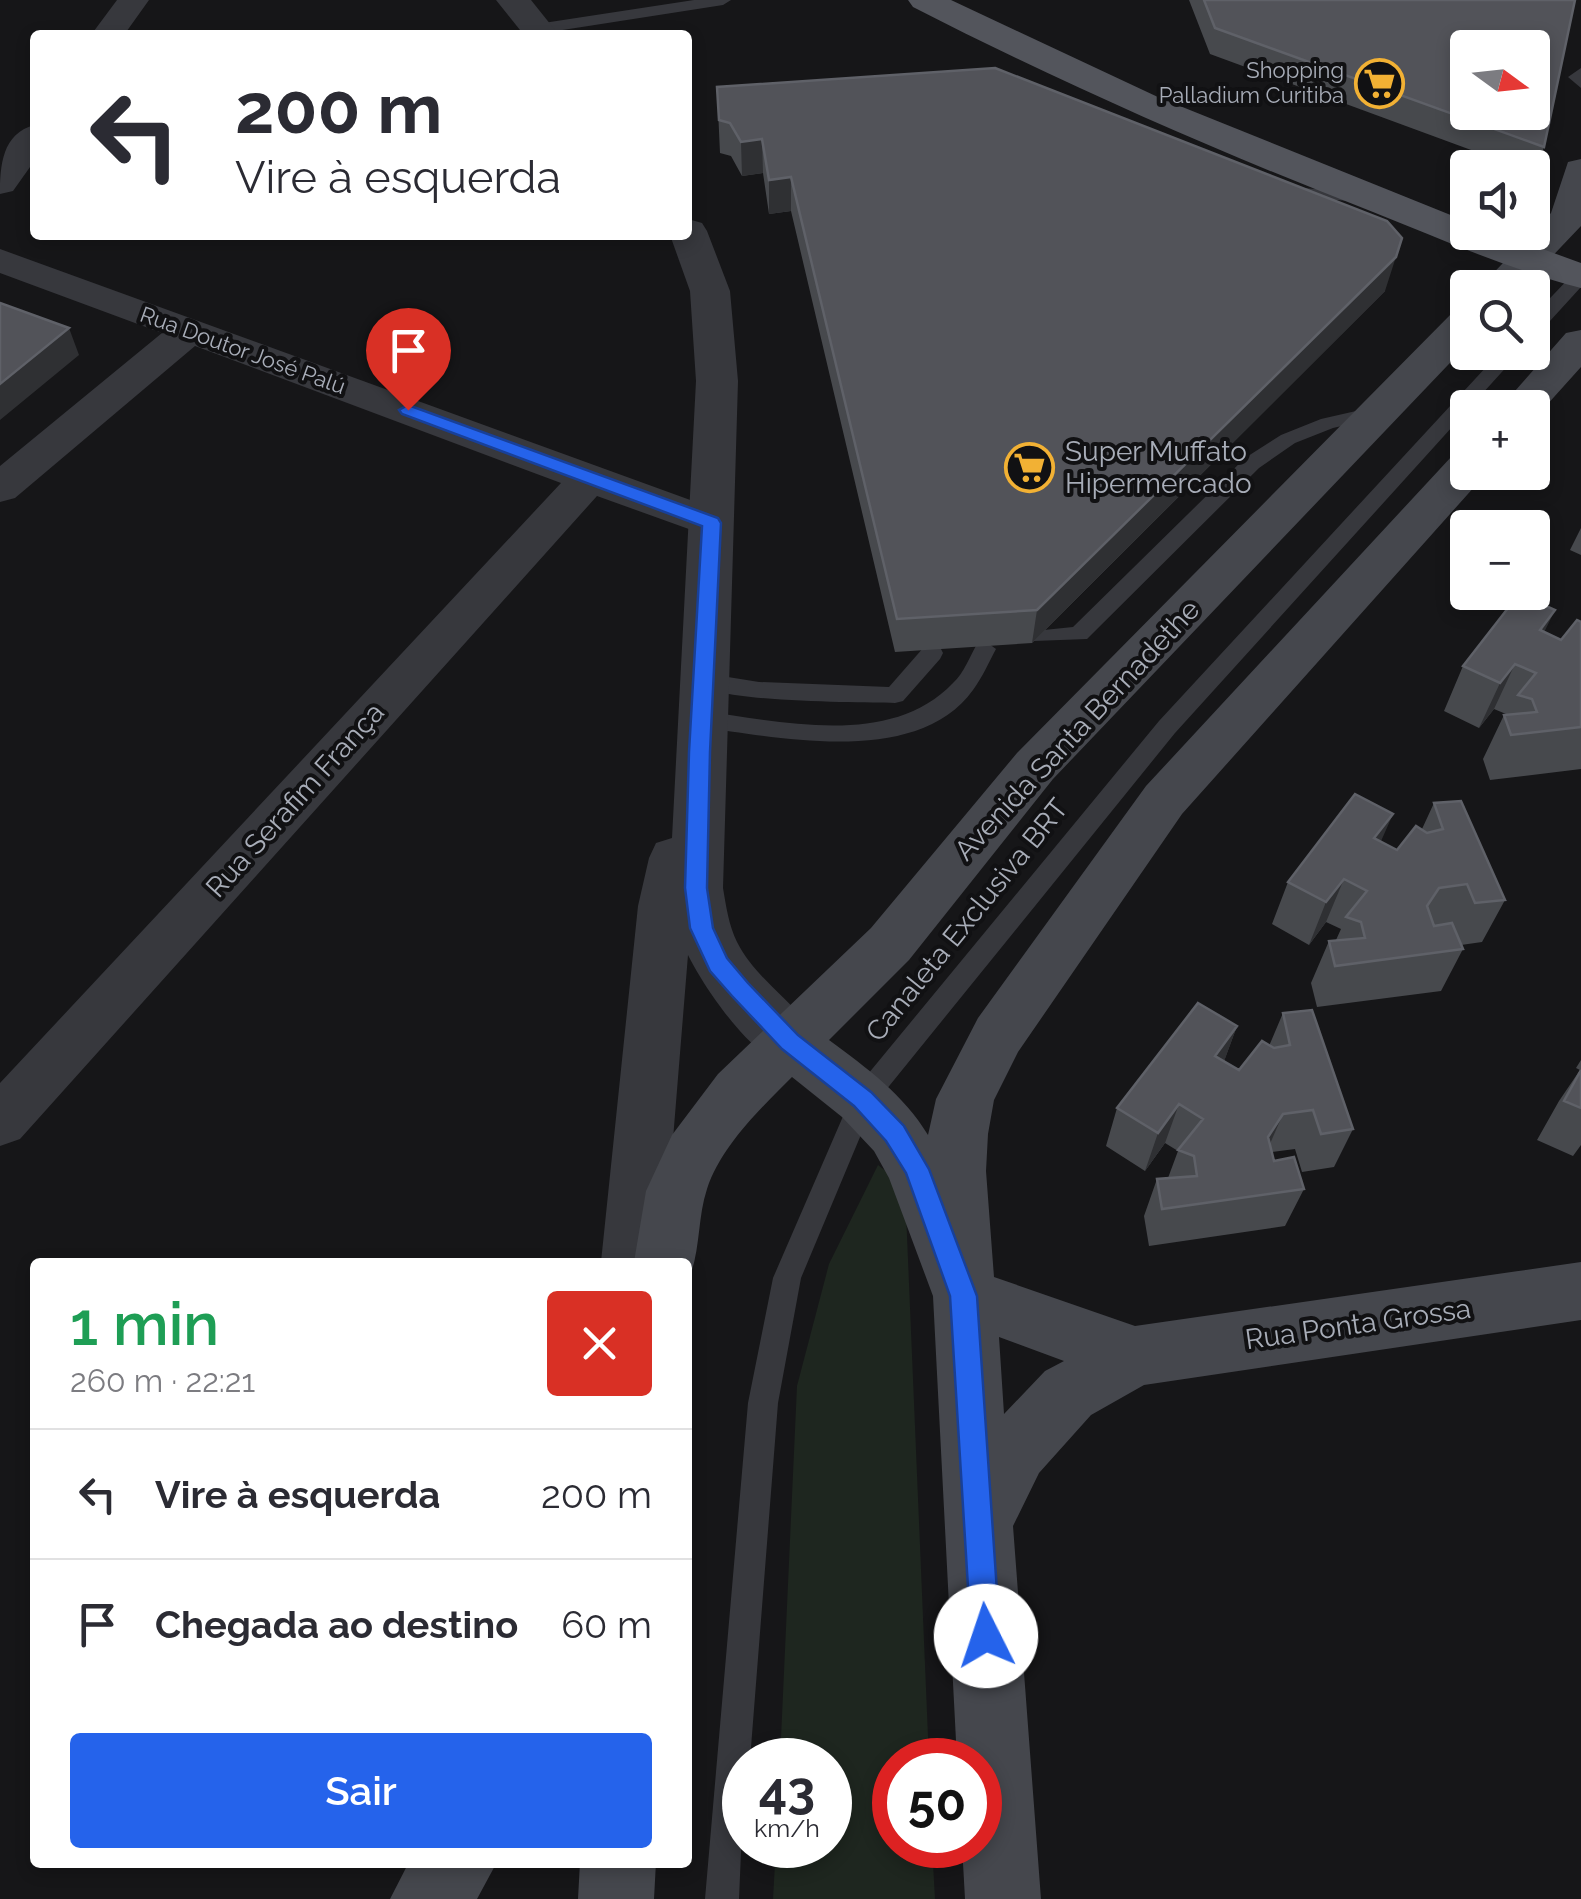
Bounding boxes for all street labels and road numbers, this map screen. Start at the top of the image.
street label: Rua Doutor José Palú [137,301,349,399]
street label: Avenida Santa Bernadethe [948,593,1206,867]
street label: Rua Serafim França [199,696,391,904]
street label: Canaleta Exclusiva BRT [859,792,1075,1048]
street label: Rua Ponta Grossa [1243,1292,1473,1356]

